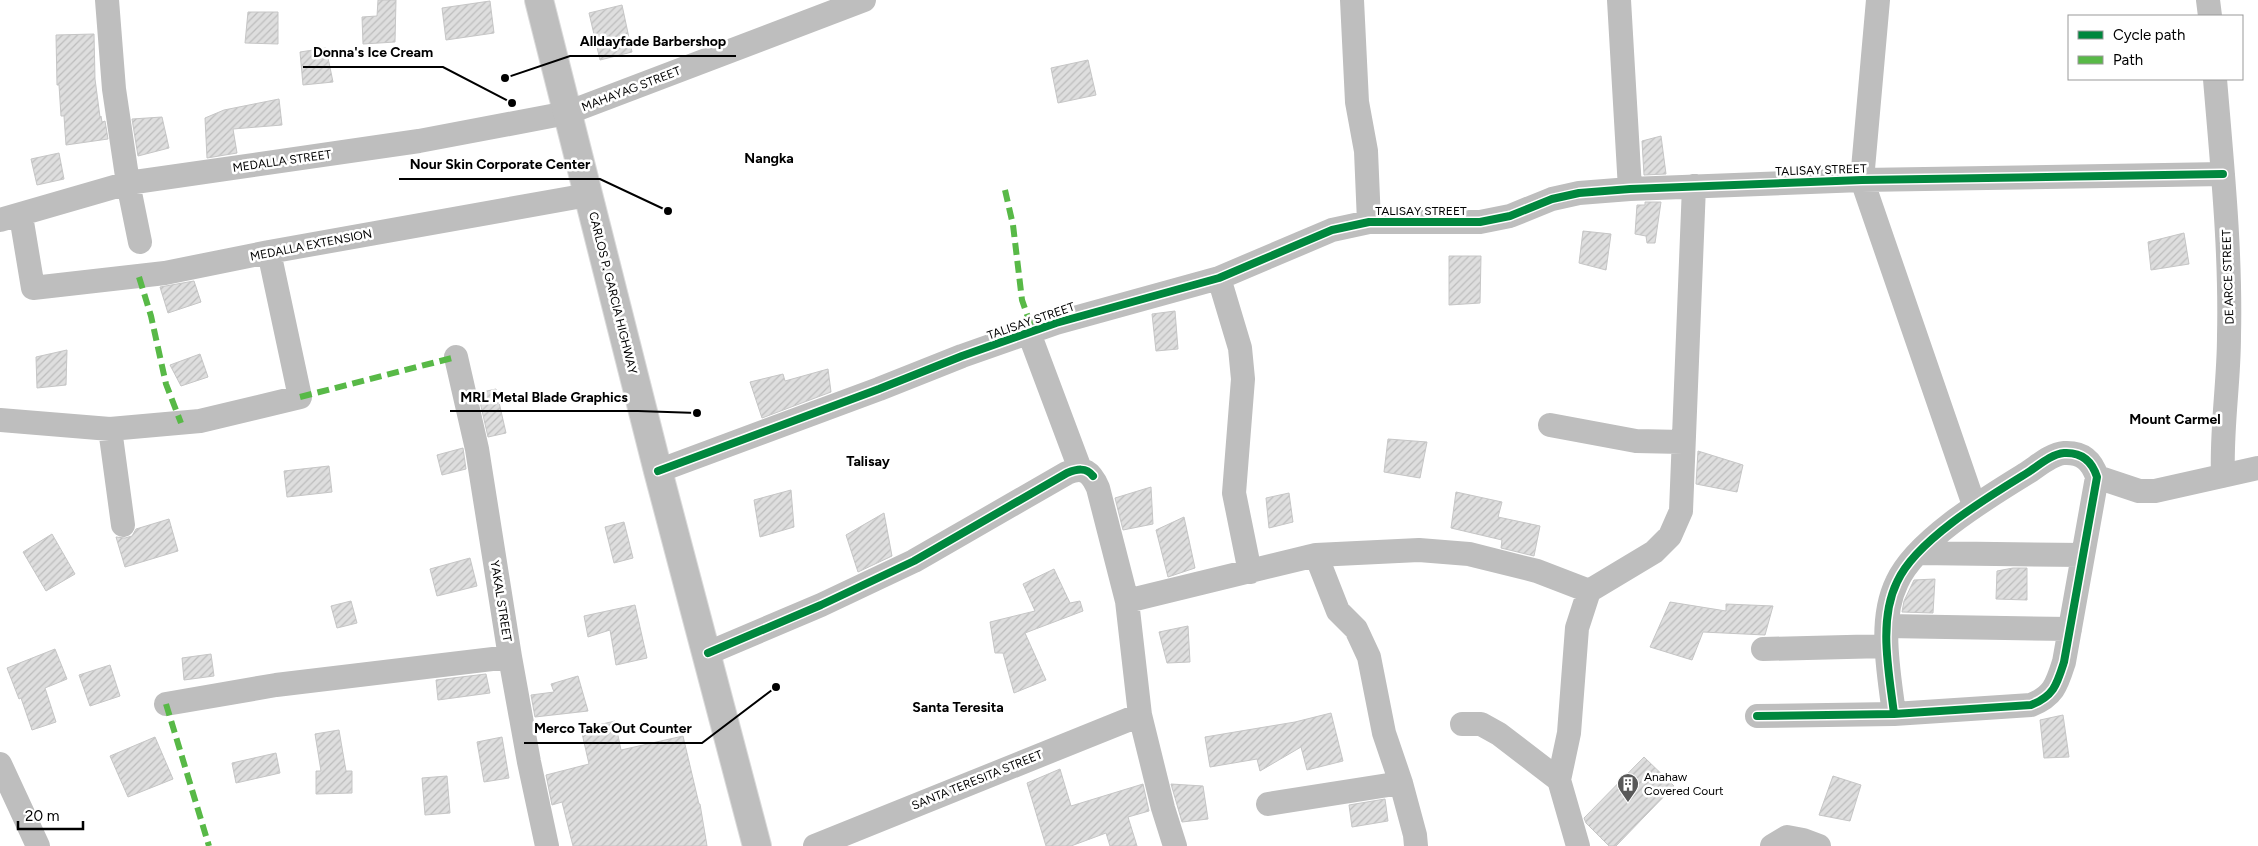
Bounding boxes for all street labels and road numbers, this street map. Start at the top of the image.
street label: MAHAYAG STREET [580,64,683,114]
street label: MEDALLA STREET [232,147,333,175]
street label: TALISAY STREET [1775,161,1867,179]
street label: TALISAY STREET [1375,204,1467,218]
street label: CARLOS P. GARCIA HIGHWAY [586,210,640,376]
street label: MEDALLA EXTENSION [249,226,373,264]
street label: DE ARCE STREET [2219,229,2237,325]
street label: TALISAY STREET [986,299,1077,342]
street label: YAKAL STREET [488,559,514,643]
street label: SANTA TERESITA STREET [910,747,1045,813]

